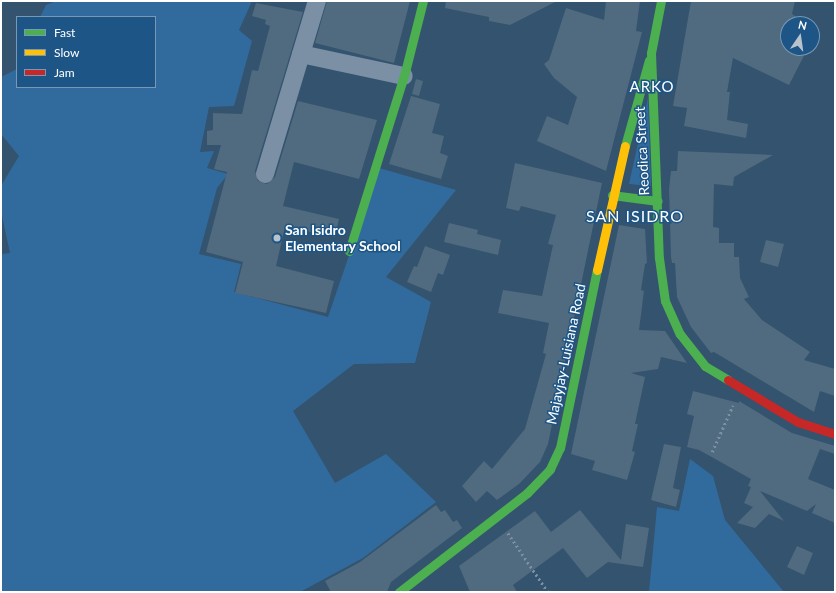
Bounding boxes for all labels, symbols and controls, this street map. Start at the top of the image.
legend [16,16,156,88]
north arrow [780,16,820,56]
text: N [797,18,808,32]
text: Fast [54,25,75,40]
text: Slow [54,45,79,60]
text: Jam [54,65,75,80]
district label: ARKO [630,78,674,96]
street label: Reodica Street [631,106,653,196]
district label: SAN ISIDRO [586,206,684,226]
place label: San Isidro Elementary School [285,222,401,254]
marker: San Isidro Elementary School [272,233,282,243]
street label: Majayjay-Luisiana Road [543,282,589,426]

